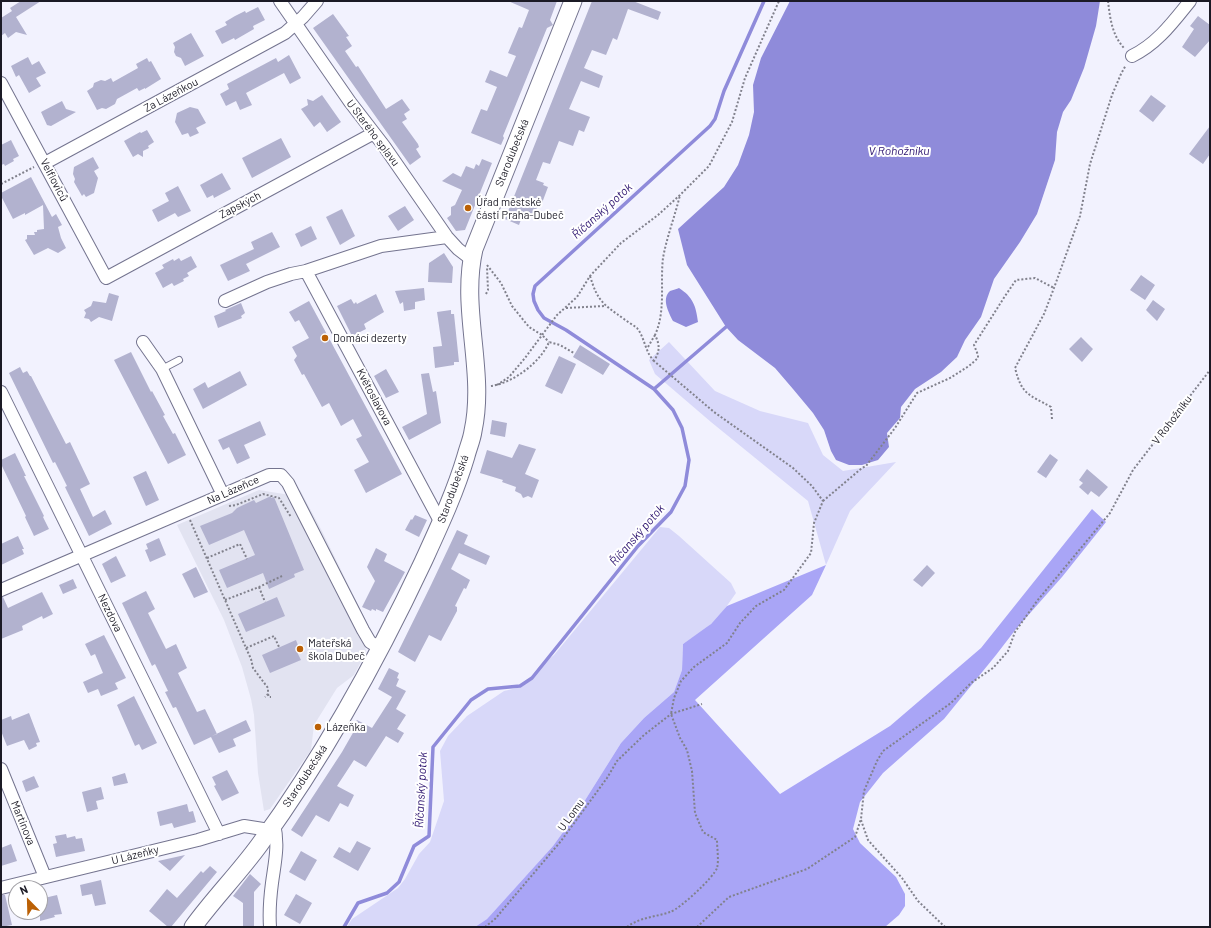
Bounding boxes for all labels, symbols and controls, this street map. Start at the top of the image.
street label: Za Lázeňkou [142,75,200,115]
street label: U Starého splavu [344,97,402,169]
street label: Starodubečská [492,117,532,189]
water label: V Rohožníku [868,144,930,158]
street label: Velfloviců [37,156,71,204]
water label: Říčanský potok [569,180,635,242]
street label: Zapských [217,189,263,221]
place label: Úřad městské části Praha-Dubeč [476,195,564,221]
marker: Úřad městské části Praha-Dubeč [463,203,473,213]
place label: Domácí dezerty [333,331,407,345]
marker: Domácí dezerty [320,333,330,343]
street label: Květoslavova [354,366,394,428]
street label: V Rohožníku [1149,393,1195,447]
street label: Starodubečská [435,453,471,525]
street label: Na Lázeňce [205,473,261,507]
water label: Říčanský potok [607,502,667,568]
street label: Nezdova [95,592,125,634]
place label: Mateřská škola Dubeč [308,636,365,662]
marker: Mateřská škola Dubeč [295,644,305,654]
place label: Lázeňka [326,720,366,734]
marker: Lázeňka [313,722,323,732]
street label: Starodubečská [280,742,330,810]
water label: Říčanský potok [412,752,430,828]
street label: U Lomu [555,796,587,834]
street label: Martinova [8,799,38,847]
street label: U Lázeňky [110,843,160,867]
north arrow [8,880,48,920]
text: N [18,882,29,897]

